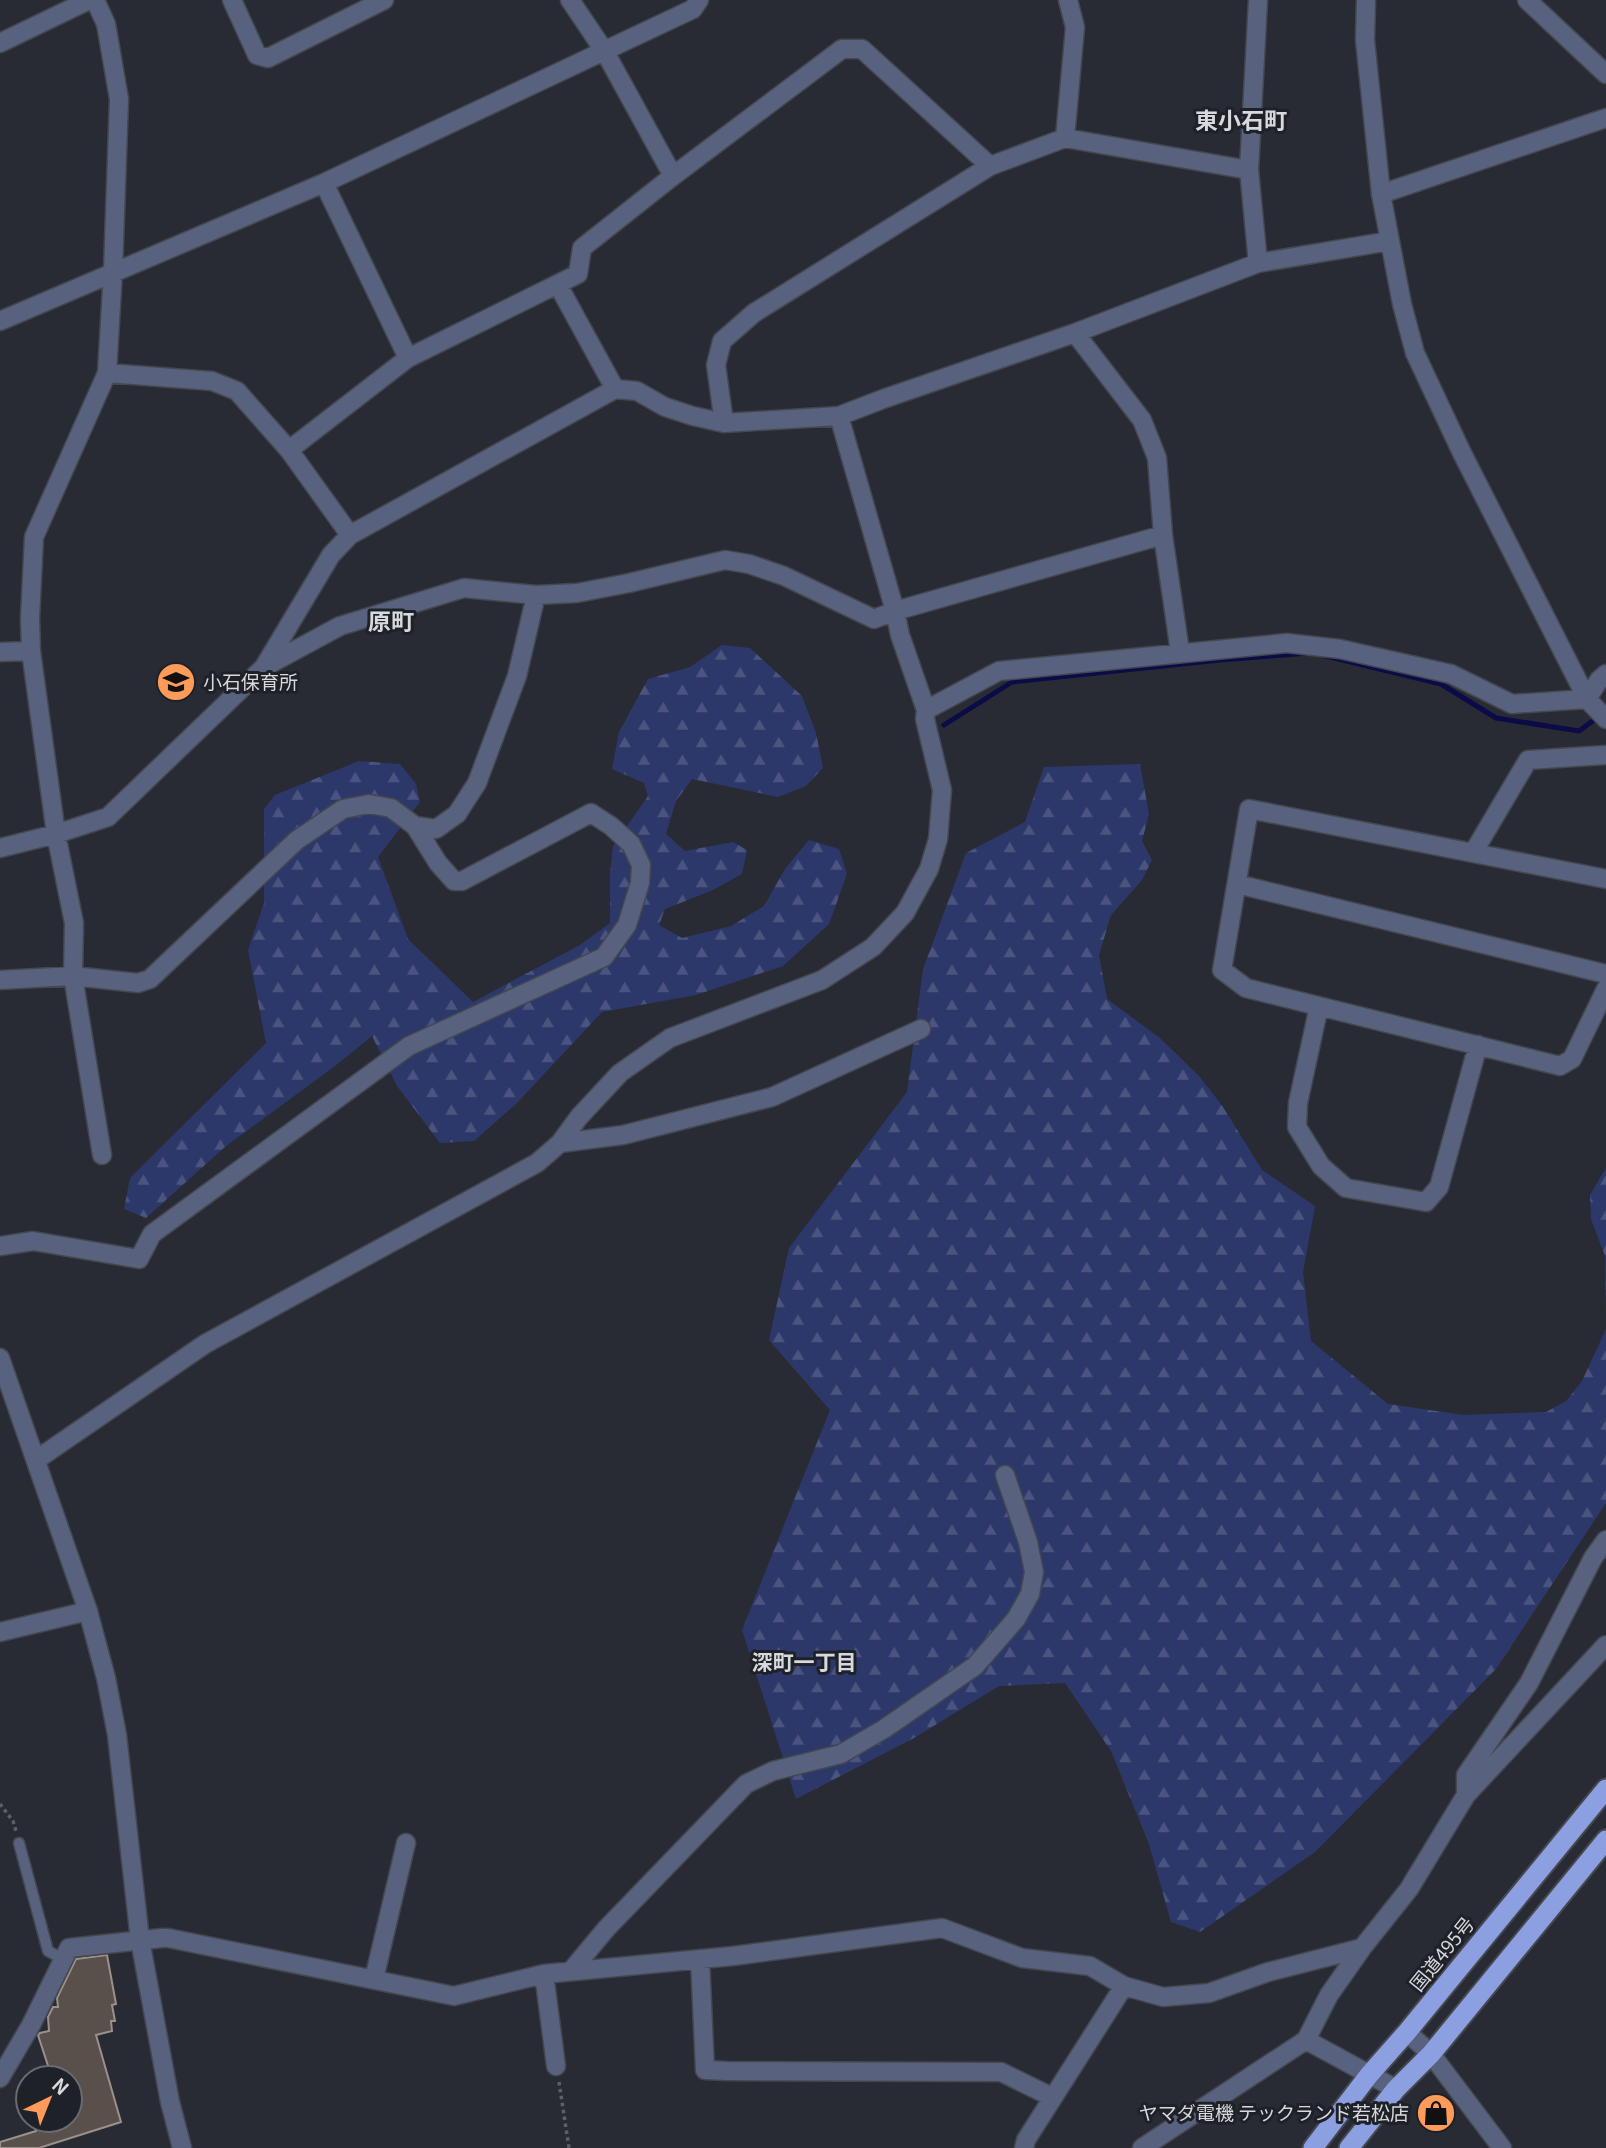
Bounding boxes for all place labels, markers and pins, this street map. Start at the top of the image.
school or university icon: 小石保育所 [155,661,197,703]
place label: 小石保育所 [203,667,298,694]
shop icon: ヤマダ電機 テックランド若松店 [1415,2092,1457,2134]
place label: ヤマダ電機 テックランド若松店 [1139,2098,1409,2125]

